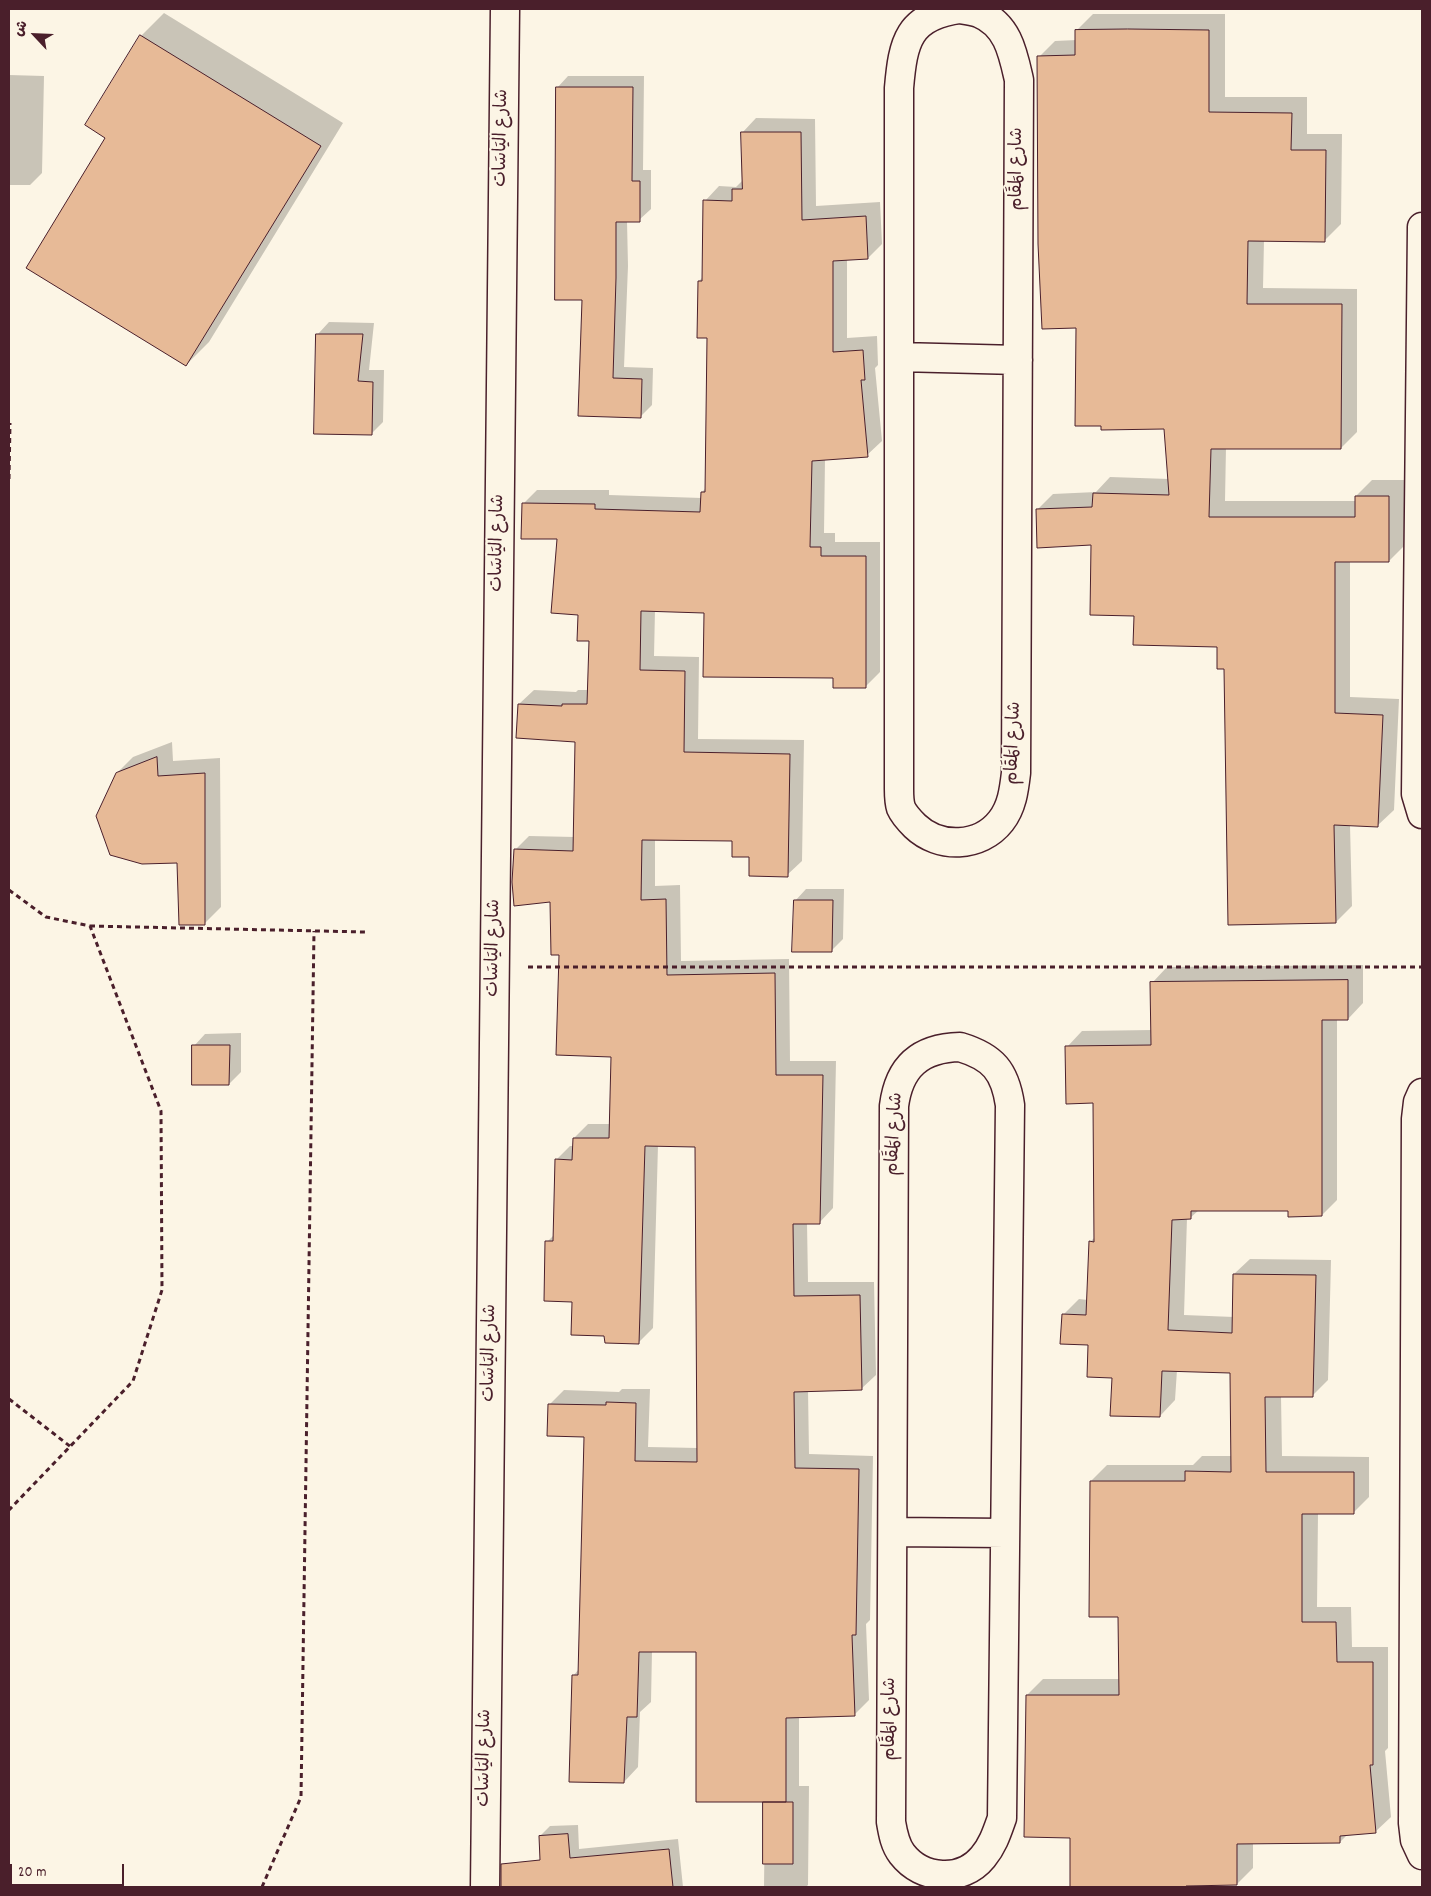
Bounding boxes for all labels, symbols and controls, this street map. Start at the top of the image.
north arrow [10,10,60,60]
text: ش [9,17,34,40]
street label: شارع اليَاسَات [491,89,515,187]
street label: شارع المَقَام [1008,127,1030,211]
street label: شارع اليَاسَات [487,494,511,592]
street label: شارع المَقَام [1003,701,1027,785]
street label: شارع اليَاسَات [483,899,507,997]
street label: شارع المَقَام [883,1092,909,1176]
street label: شارع اليَاسَات [479,1304,503,1402]
street label: شارع المَقَام [881,1677,903,1761]
street label: شارع اليَاسَات [474,1709,498,1807]
scale bar [12,1854,126,1886]
text: 20 m [18,1862,46,1884]

